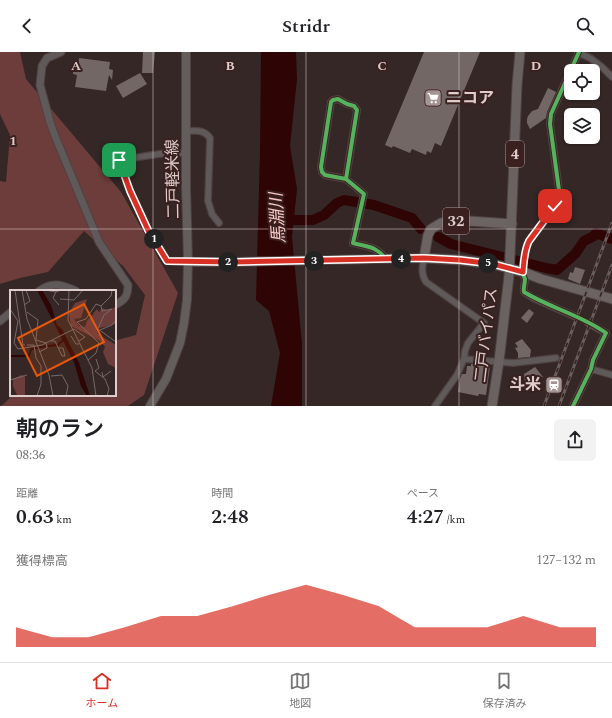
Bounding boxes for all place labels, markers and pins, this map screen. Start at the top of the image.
place label: ニコア [446,86,494,110]
supermarket icon: ニコア [423,88,443,108]
pin [102,143,136,177]
pin [538,189,572,223]
pin: 1 [144,229,164,249]
pin: 4 [391,249,411,269]
pin: 3 [304,251,324,271]
pin: 2 [218,252,238,272]
pin: 5 [478,253,498,273]
place label: 斗米 [509,373,541,397]
station icon: 斗米 [544,375,564,395]

